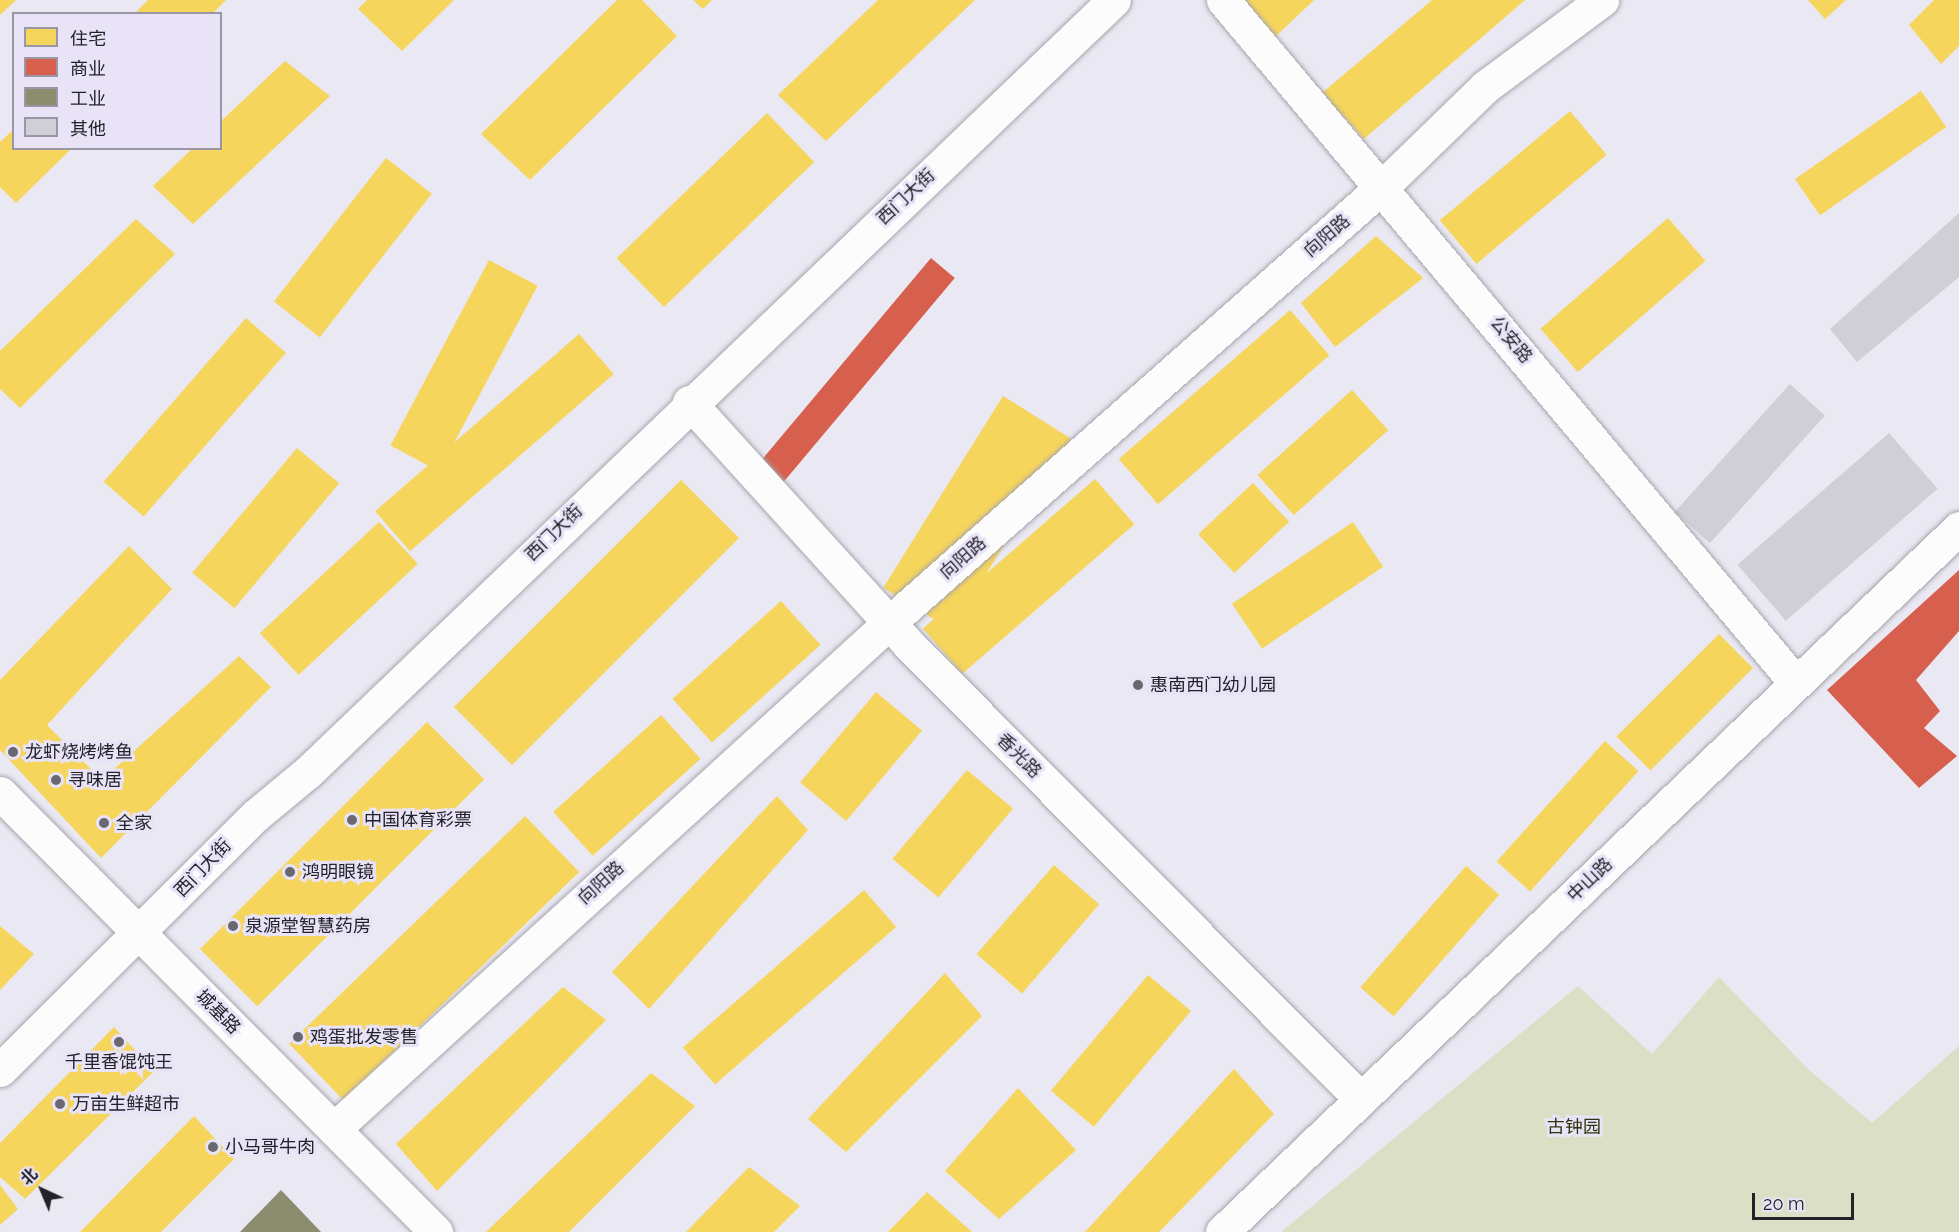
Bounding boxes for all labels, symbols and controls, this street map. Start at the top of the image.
legend [12,12,222,150]
text: 住宅 [70,28,106,49]
text: 商业 [70,58,106,79]
text: 工业 [70,88,106,109]
text: 其他 [70,118,106,139]
street label: 西门大街 [872,165,940,229]
street label: 向阳路 [1300,210,1354,262]
street label: 公安路 [1485,312,1537,368]
street label: 西门大街 [521,500,587,566]
street label: 向阳路 [936,532,990,584]
place label: 惠南西门幼儿园 [1150,674,1276,696]
marker: 惠南西门幼儿园 [1131,678,1145,692]
street label: 香光路 [992,729,1046,783]
place label: 龙虾烧烤烤鱼 [25,741,133,763]
marker: 龙虾烧烤烤鱼 [6,745,20,759]
place label: 寻味居 [68,769,122,791]
marker: 寻味居 [49,773,63,787]
place label: 中国体育彩票 [364,809,472,831]
place label: 全家 [116,812,152,834]
marker: 中国体育彩票 [345,813,359,827]
marker: 全家 [97,816,111,830]
street label: 西门大街 [170,835,236,901]
street label: 中山路 [1563,853,1617,907]
street label: 向阳路 [574,857,628,909]
place label: 鸿明眼镜 [302,861,374,883]
marker: 鸿明眼镜 [283,865,297,879]
place label: 泉源堂智慧药房 [245,915,371,937]
marker: 泉源堂智慧药房 [226,919,240,933]
street label: 城基路 [191,985,245,1039]
place label: 鸡蛋批发零售 [310,1026,418,1048]
marker: 鸡蛋批发零售 [291,1030,305,1044]
marker: 千里香馄饨王 [112,1035,126,1049]
place label: 千里香馄饨王 [65,1051,173,1073]
place label: 万亩生鲜超市 [72,1093,180,1115]
marker: 万亩生鲜超市 [53,1097,67,1111]
park label: 古钟园 [1547,1116,1601,1138]
place label: 小马哥牛肉 [225,1136,315,1158]
marker: 小马哥牛肉 [206,1140,220,1154]
north arrow [12,1160,72,1220]
text: 北 [17,1164,42,1189]
scale bar [1755,1181,1857,1219]
text: 20 m [1763,1193,1805,1214]

